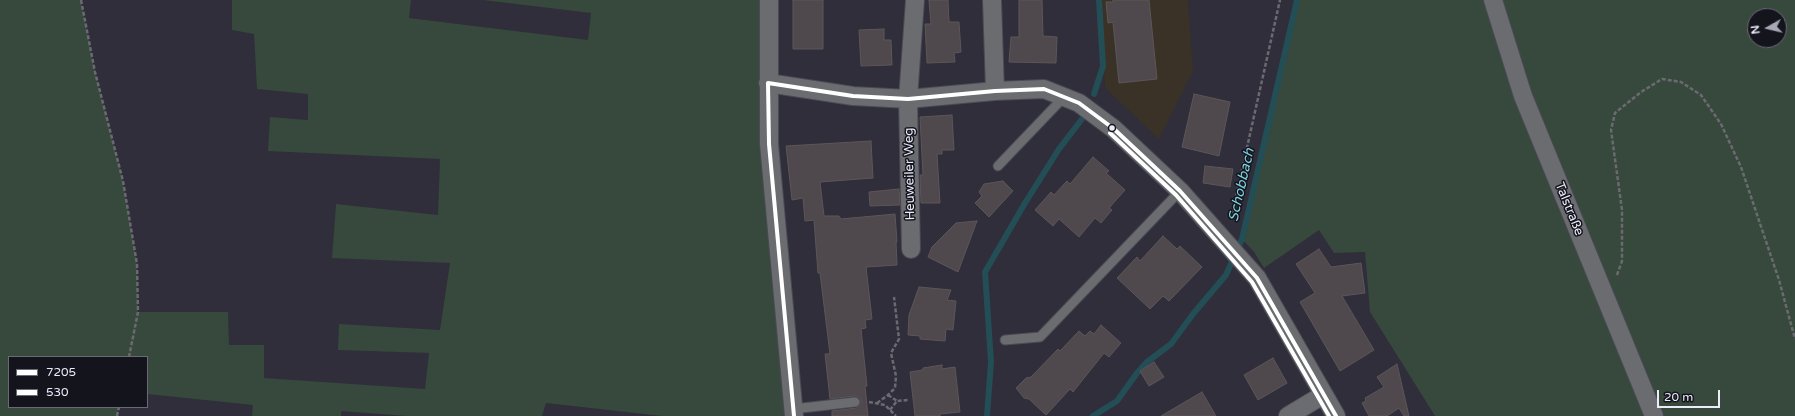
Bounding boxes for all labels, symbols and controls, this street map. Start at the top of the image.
north arrow [1747,8,1787,48]
text: N [1749,24,1763,35]
unlabelled marker [1107,123,1117,133]
street label: Heuweiler Weg [901,127,919,221]
water label: Schobbach [1225,147,1259,223]
street label: Talstraße [1551,180,1587,238]
legend [8,356,148,408]
text: 7205 [46,365,76,379]
scale bar [1659,382,1722,408]
text: 530 [46,385,69,399]
text: 20 m [1664,390,1693,404]

